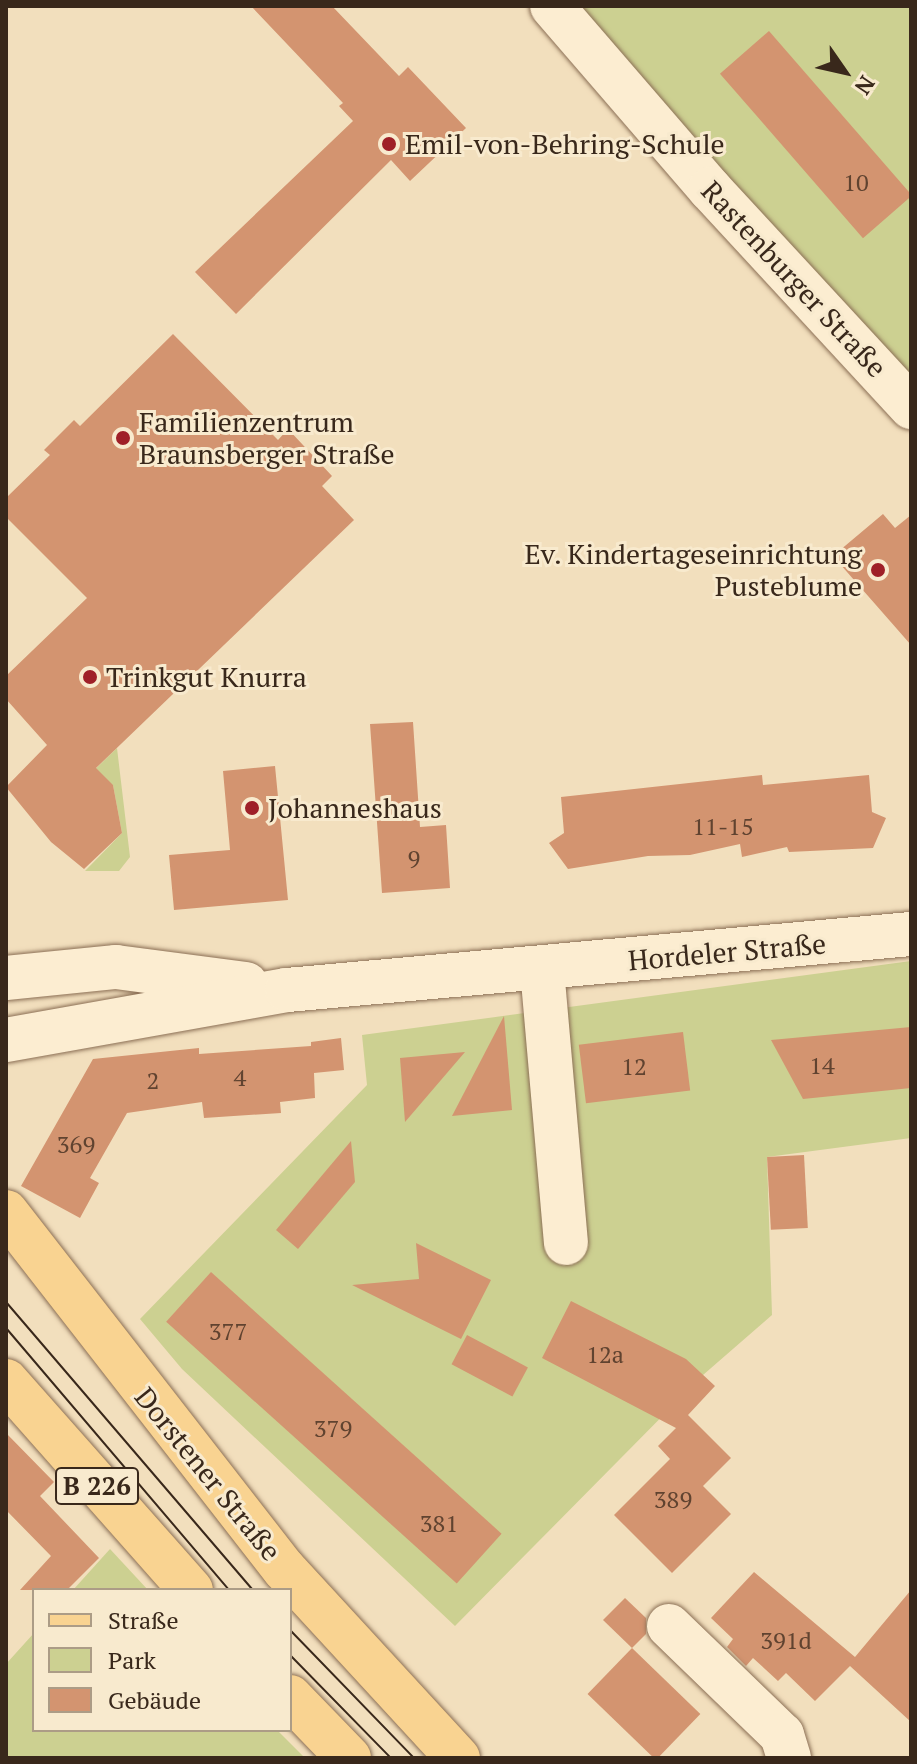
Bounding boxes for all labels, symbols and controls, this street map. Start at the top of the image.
north arrow [805,32,885,112]
text: N [849,71,882,101]
place label: Emil-von-Behring-Schule [405,127,725,161]
marker: Emil-von-Behring-Schule [380,135,398,153]
house number: 10 [843,169,869,197]
street label: Rastenburger Straße [694,174,894,384]
place label: Familienzentrum Braunsberger Straße [139,405,395,471]
marker: Familienzentrum Braunsberger Straße [114,429,132,447]
place label: Ev. Kindertageseinrichtung Pusteblume [523,537,862,603]
marker: Ev. Kindertageseinrichtung Pusteblume [869,561,887,579]
place label: Trinkgut Knurra [106,660,307,694]
marker: Trinkgut Knurra [81,668,99,686]
place label: Johanneshaus [268,791,442,825]
marker: Johanneshaus [243,799,261,817]
house number: 11-15 [692,813,754,841]
house number: 9 [408,845,420,873]
street label: Hordeler Straße [627,927,827,977]
house number: 14 [809,1052,835,1080]
house number: 12 [621,1053,647,1081]
house number: 4 [234,1064,246,1092]
house number: 2 [147,1067,159,1095]
house number: 369 [57,1131,95,1159]
house number: 377 [209,1318,247,1346]
house number: 12a [586,1341,624,1369]
street label: Dorstener Straße [128,1381,288,1567]
house number: 379 [314,1415,352,1443]
road number: B 226 [55,1464,139,1508]
house number: 389 [654,1486,692,1514]
house number: 381 [420,1510,458,1538]
legend [32,1588,292,1732]
text: Straße [108,1604,179,1636]
house number: 391d [760,1627,812,1655]
text: Park [108,1644,156,1676]
text: Gebäude [108,1684,201,1716]

